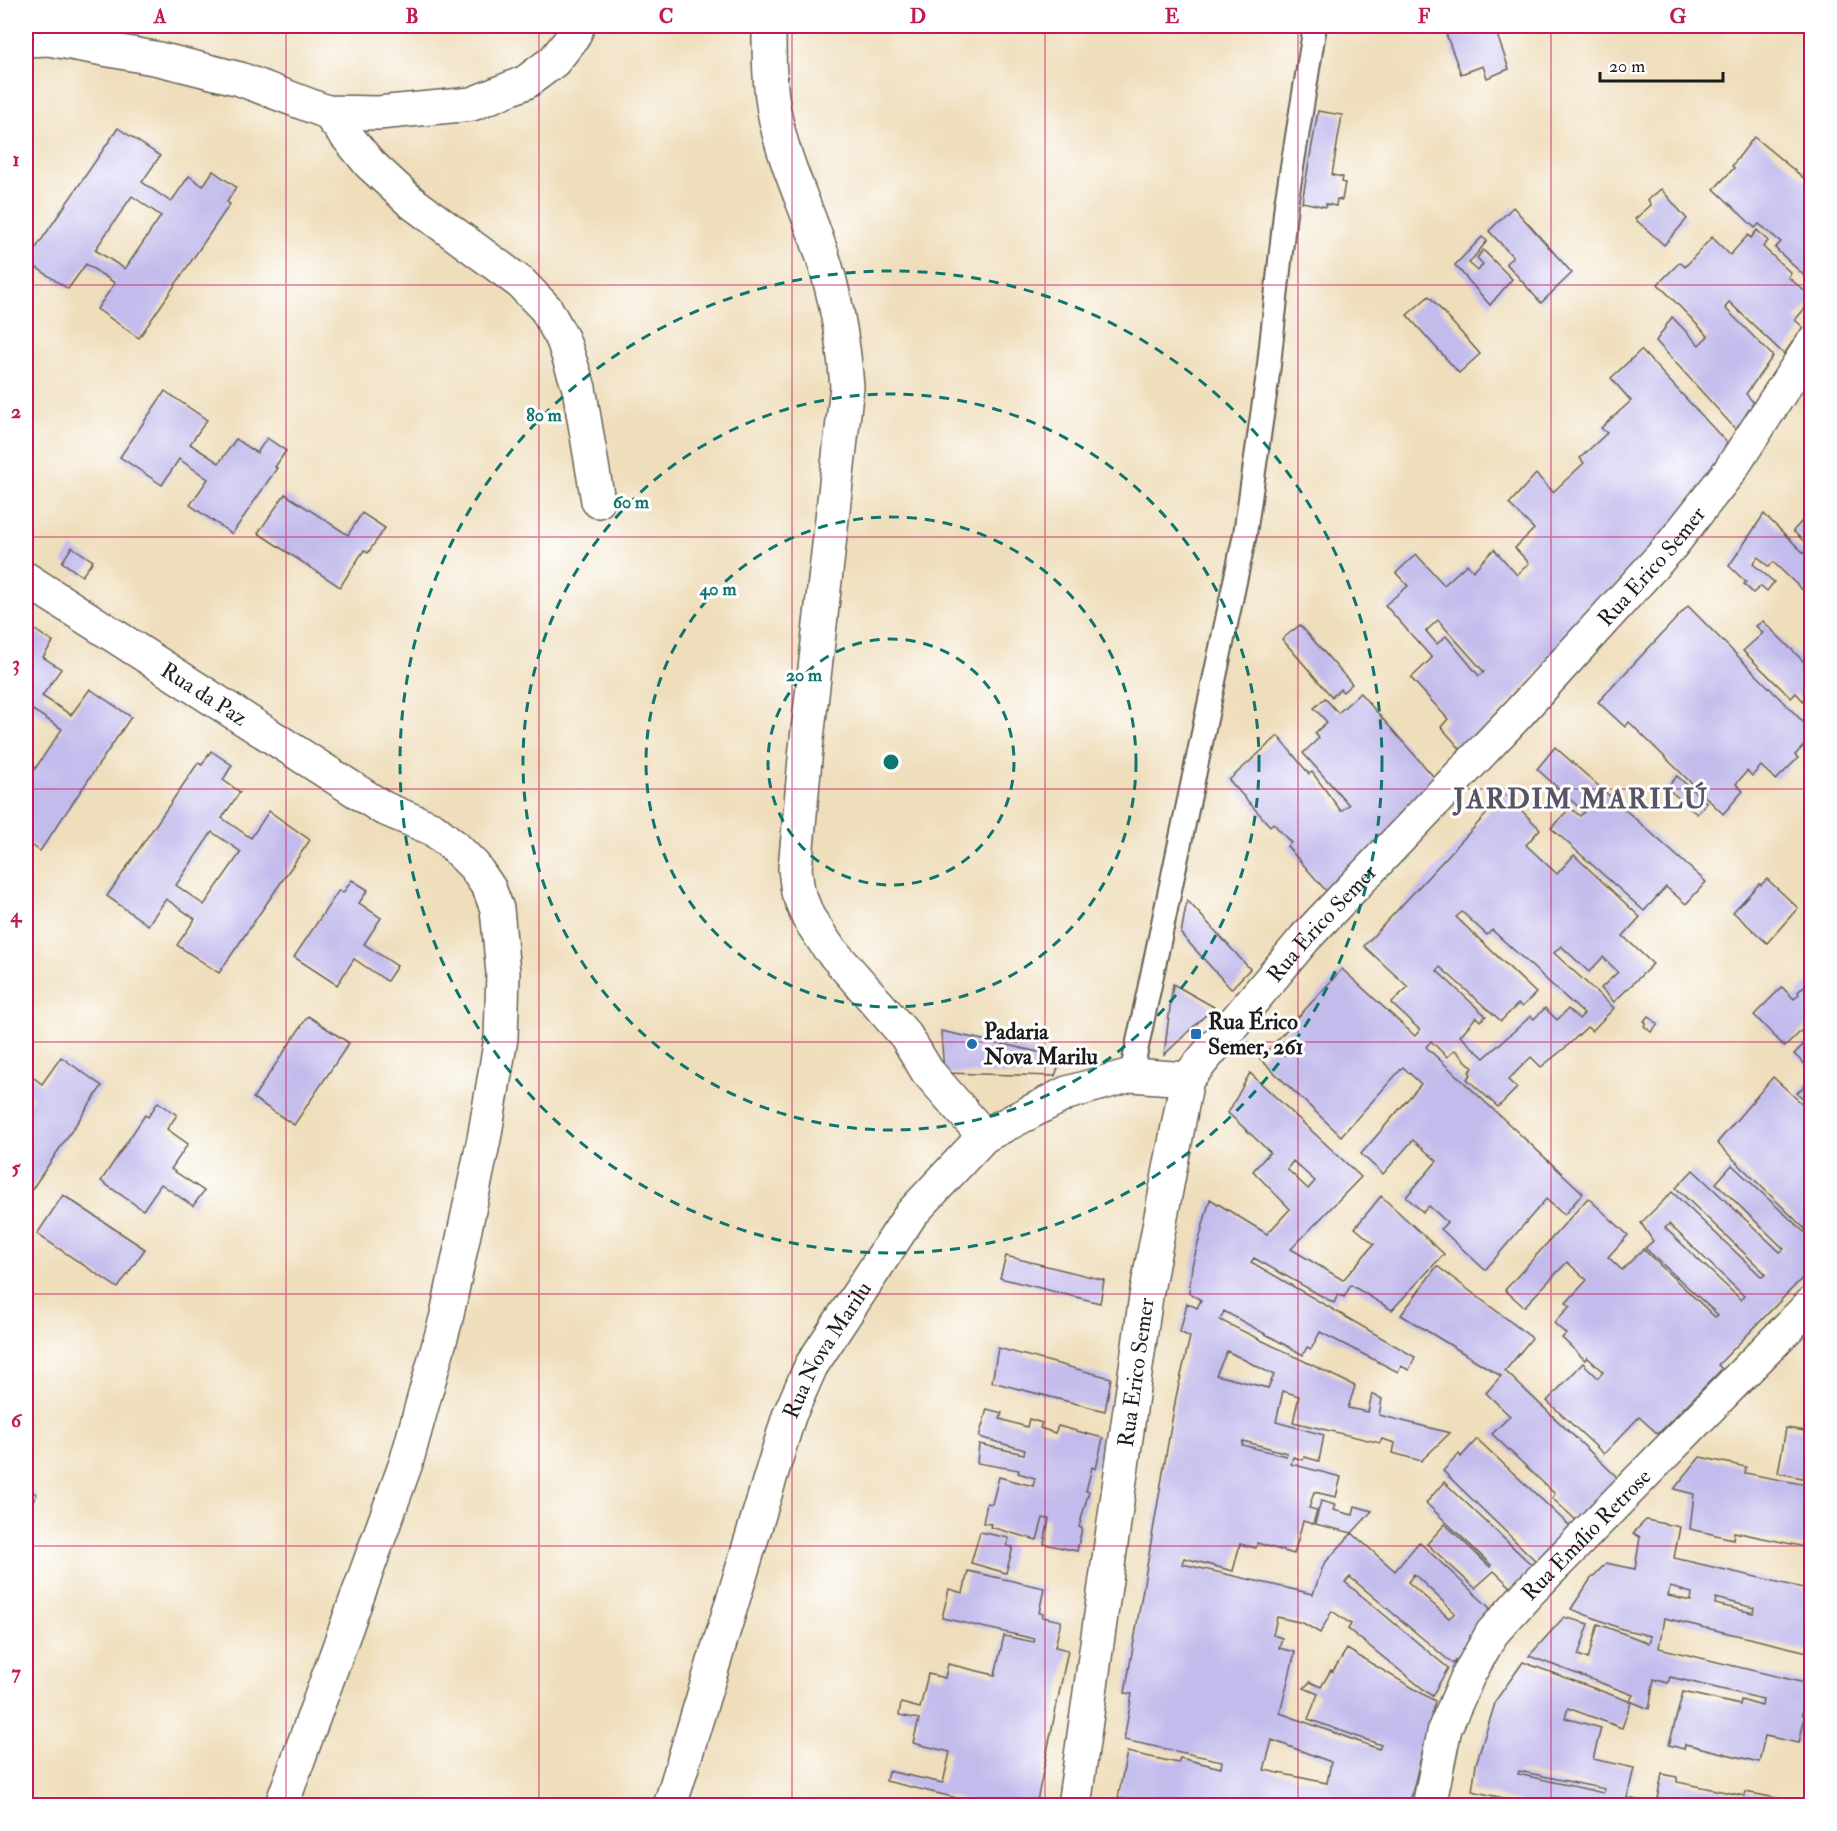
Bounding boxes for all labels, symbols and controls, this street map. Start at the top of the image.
text: A [153,4,167,29]
text: B [405,4,419,29]
text: C [659,4,673,29]
text: D [910,4,926,29]
text: E [1165,4,1180,29]
text: F [1418,4,1431,29]
text: G [1670,4,1687,29]
scale bar [1600,45,1723,83]
text: 20 m [1609,55,1645,78]
text: 1 [12,147,20,172]
text: 2 [11,399,21,424]
text: 80 m [526,404,563,427]
text: 60 m [613,491,650,514]
street label: Rua Erico Semer [1592,500,1712,632]
text: 40 m [699,578,737,601]
text: 3 [12,651,20,676]
street label: Rua da Paz [155,656,253,733]
text: 20 m [786,664,823,687]
centre of rings [881,752,901,772]
district label: JARDIM MARILÚ [1451,781,1709,817]
street label: Rua Erico Semer [1261,858,1384,988]
text: 4 [10,903,23,928]
place label: Rua Érico Semer, 261 [1208,1006,1303,1061]
place label: Padaria Nova Marilu [983,1018,1098,1071]
marker: Rua Érico Semer, 261 [1189,1027,1203,1041]
marker: Padaria Nova Marilu [965,1037,979,1051]
text: 5 [12,1155,22,1180]
street label: Rua Nova Marilu [777,1276,878,1423]
street label: Rua Erico Semer [1112,1295,1161,1449]
text: 6 [11,1408,23,1433]
street label: Rua Emílio Retrose [1516,1463,1657,1607]
text: 7 [11,1660,21,1685]

